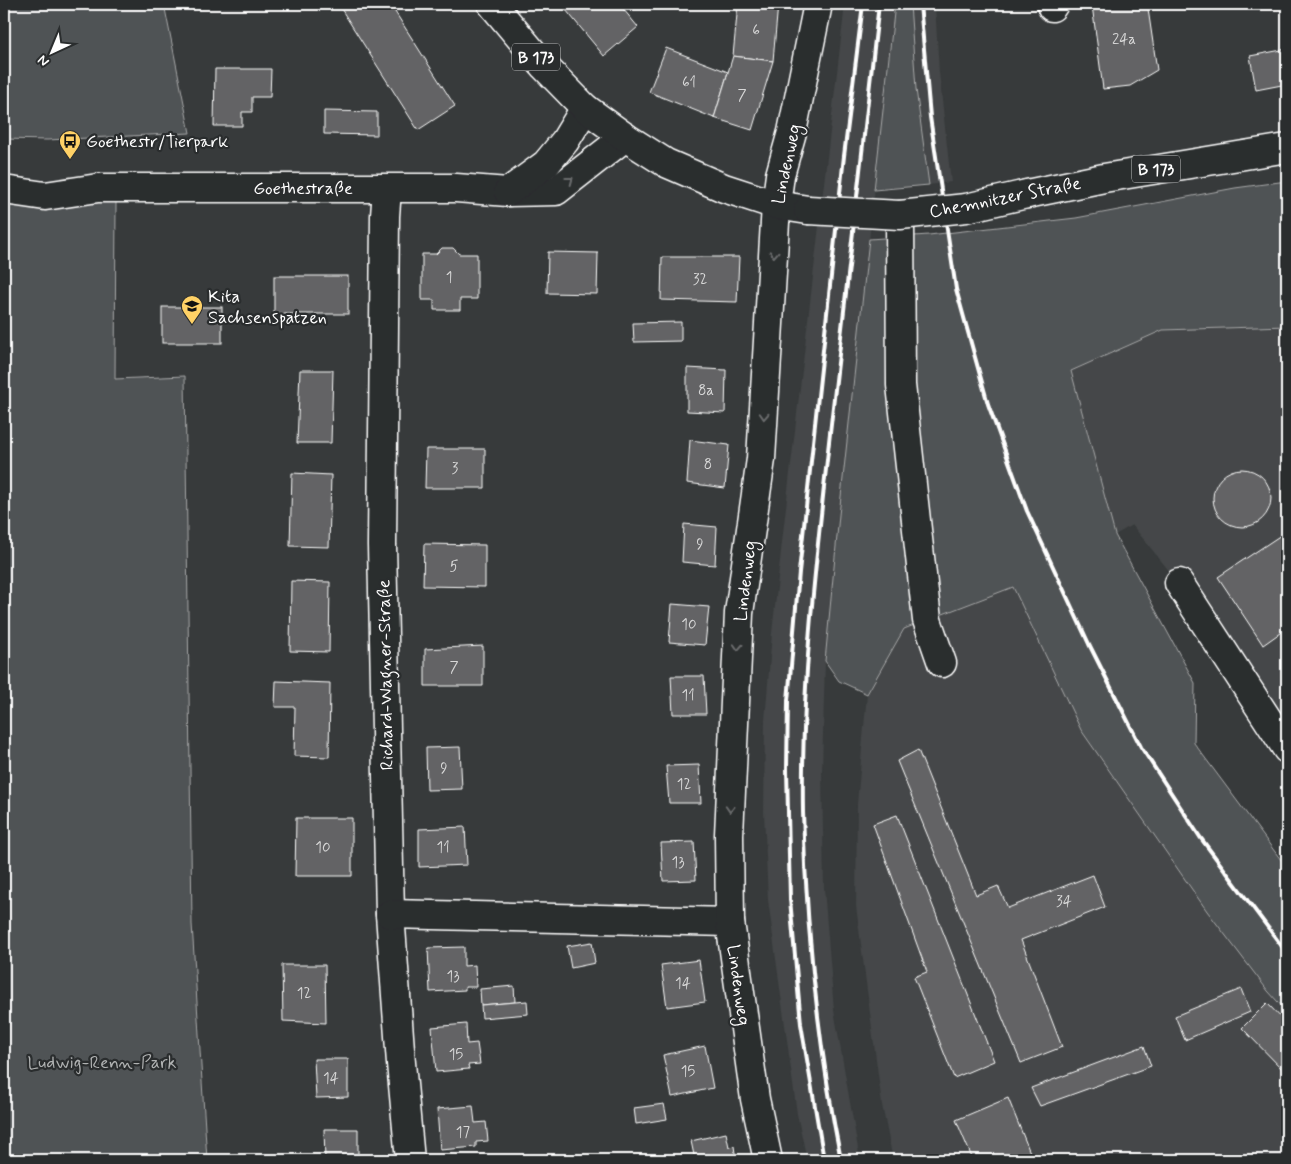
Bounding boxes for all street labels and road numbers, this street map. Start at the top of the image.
road number: B 173 [512,44,560,70]
street label: Lindenweg [767,122,808,207]
road number: B 173 [1132,156,1180,182]
street label: Chemnitzer Straße [927,171,1083,224]
street label: Goethestraße [253,177,353,201]
street label: Lindenweg [729,539,764,623]
street label: Richard-Wagner-Straße [372,579,402,771]
street label: Lindenweg [719,943,756,1027]

